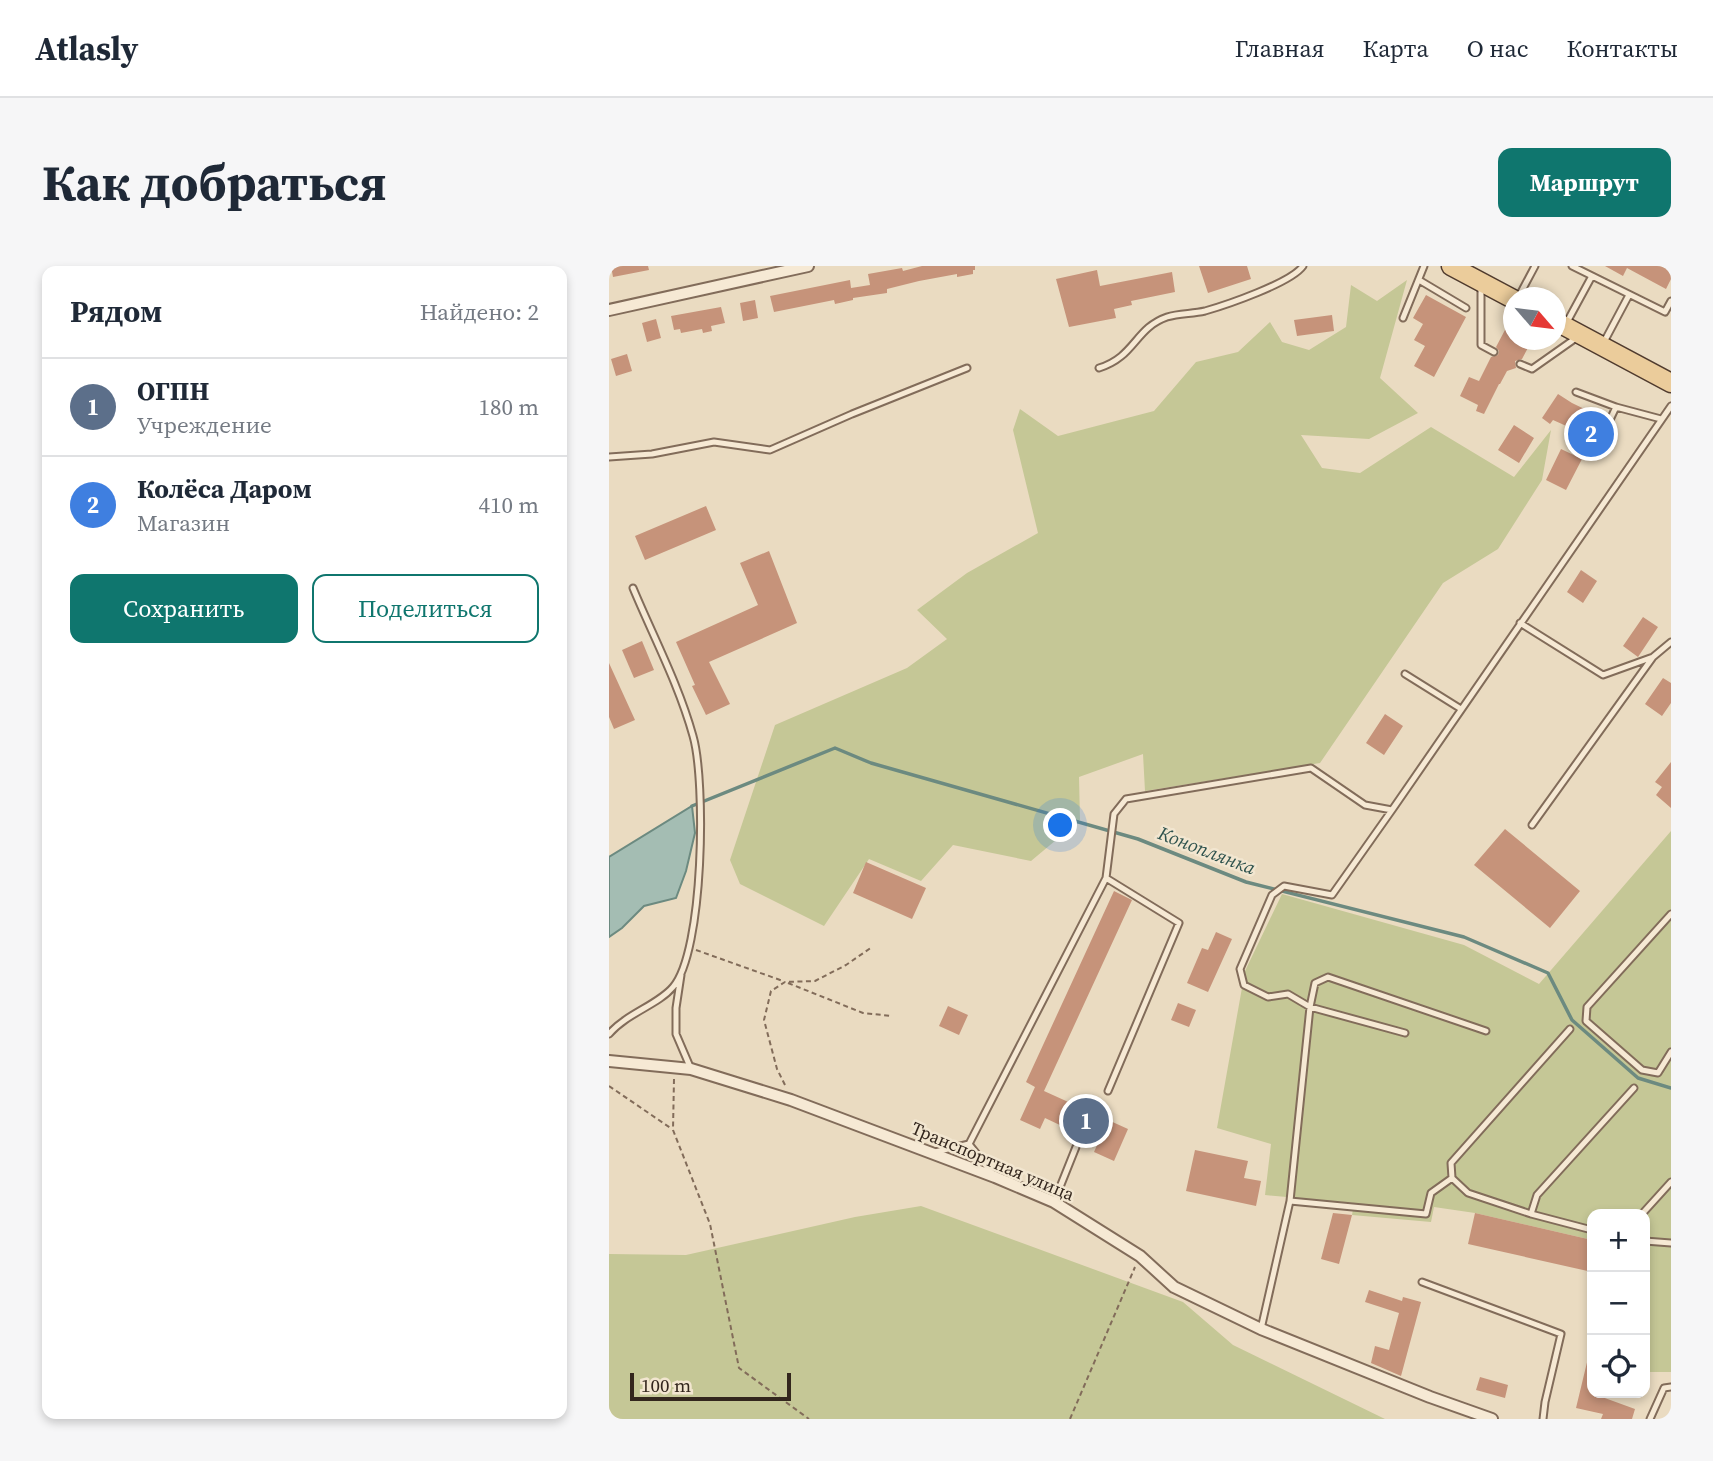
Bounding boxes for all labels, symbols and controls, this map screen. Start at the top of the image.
text: Atlasly [35,26,138,71]
text: Главная [1235,32,1324,65]
text: Карта [1362,32,1429,65]
text: О нас [1467,32,1528,65]
text: Контакты [1566,32,1678,65]
button: Маршрут [1498,148,1671,217]
text: Как добраться [42,149,387,216]
north arrow [1503,287,1566,350]
text: Рядом [70,291,162,332]
text: Найдено: 2 [420,296,539,328]
text: ОГПН [137,373,209,409]
text: 1 [87,391,99,423]
text: 180 m [478,391,539,423]
pin: 2 [1568,408,1614,460]
text: Учреждение [137,409,272,441]
text: Колёса Даром [137,471,312,507]
text: 2 [87,489,99,521]
text: 410 m [478,489,539,521]
text: Магазин [137,507,230,539]
button: Сохранить [70,574,298,643]
button: Поделиться [312,574,539,643]
your location [1043,808,1077,842]
water label: Коноплянка [1154,819,1259,880]
pin: 1 [1063,1095,1109,1147]
street label: Транспортная улица [908,1115,1079,1207]
map controls [1587,1209,1650,1398]
button: + [1587,1209,1650,1272]
button: − [1587,1272,1650,1335]
button: locate [1587,1335,1650,1398]
scale bar [630,1370,791,1402]
text: 100 m [641,1372,691,1398]

